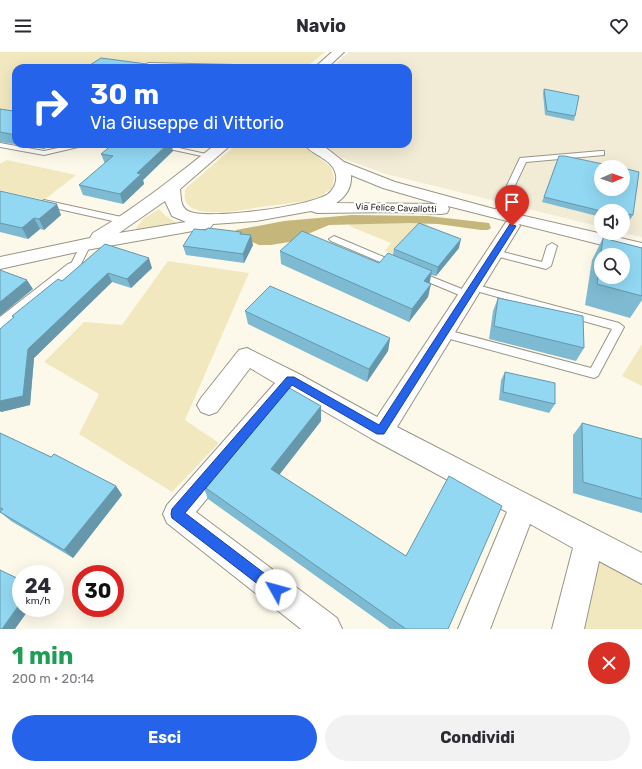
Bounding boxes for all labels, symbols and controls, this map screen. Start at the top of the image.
icon: menu [12,15,34,37]
text: Navio [296,15,346,37]
icon: heart [608,15,630,37]
text: 30 m [90,78,159,111]
icon: right [24,80,76,132]
text: Via Giuseppe di Vittorio [90,112,284,134]
north arrow [594,160,630,196]
map controls [594,160,630,284]
pin [495,185,529,226]
icon: arrive [501,191,523,213]
street label: Via Felice Cavallotti [355,202,437,214]
button: sound [594,204,630,240]
button: search [594,248,630,284]
speed limit sign: 30 [72,565,124,617]
position arrow [255,569,297,611]
text: 24 [25,574,51,598]
text: km/h [26,595,50,607]
text: 1 min [12,642,73,670]
button: close [588,642,630,684]
text: 200 m · 20:14 [12,671,94,686]
button: Esci [12,715,317,761]
button: Condividi [325,715,630,761]

